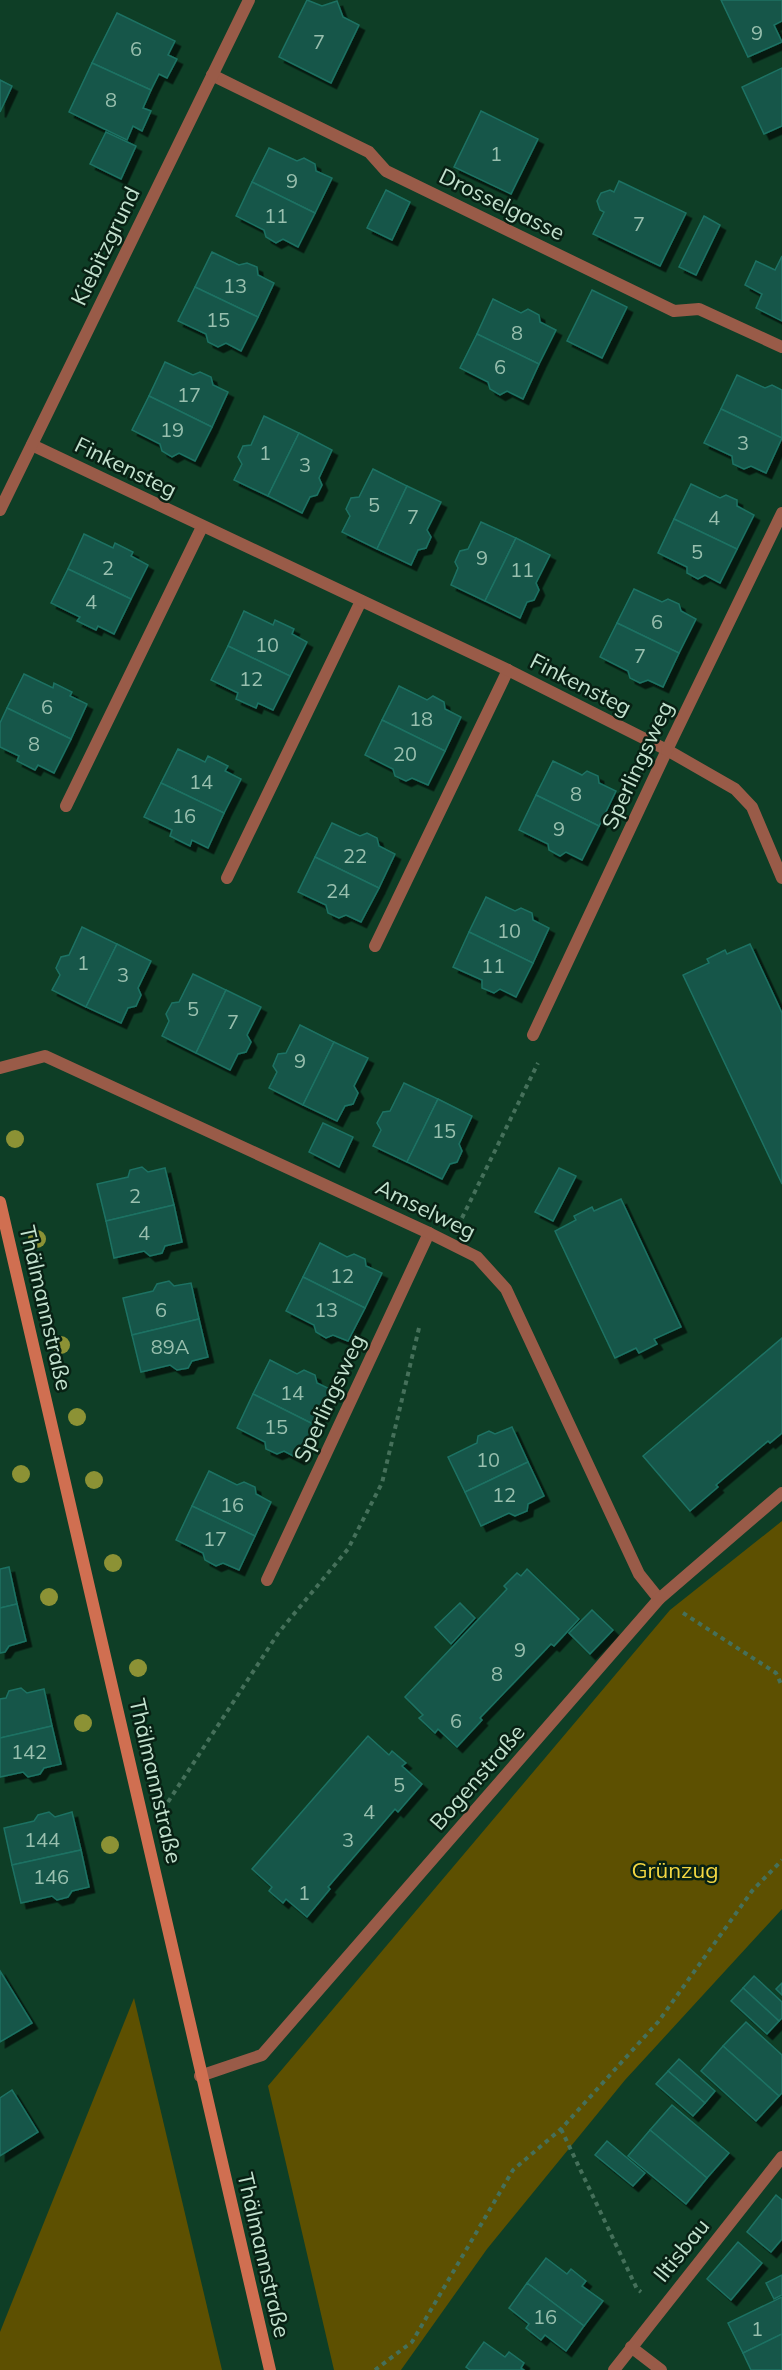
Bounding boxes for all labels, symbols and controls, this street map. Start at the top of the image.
house number: 9 [751,20,763,45]
house number: 7 [313,29,325,54]
house number: 6 [130,36,142,61]
house number: 8 [105,87,117,112]
house number: 1 [490,141,502,166]
street label: Drosselgasse [435,162,569,246]
house number: 9 [286,168,298,193]
street label: Kiebitzgrund [64,182,146,310]
house number: 11 [264,203,288,228]
house number: 7 [633,211,645,236]
house number: 13 [223,273,247,298]
house number: 15 [206,307,230,332]
house number: 8 [511,320,523,345]
house number: 6 [494,354,506,379]
house number: 17 [177,382,201,407]
house number: 19 [160,417,184,442]
street label: Finkensteg [70,430,182,504]
house number: 3 [737,430,749,455]
house number: 1 [259,440,271,465]
house number: 3 [299,452,311,477]
house number: 5 [368,492,380,517]
house number: 7 [407,504,419,529]
house number: 4 [708,505,720,530]
house number: 5 [691,539,703,564]
house number: 9 [476,545,488,570]
house number: 2 [102,555,114,580]
house number: 11 [510,557,534,582]
house number: 4 [85,589,97,614]
house number: 6 [651,609,663,634]
house number: 10 [255,632,279,657]
house number: 7 [634,643,646,668]
street label: Finkensteg [526,647,636,721]
house number: 12 [239,666,263,691]
house number: 6 [41,694,53,719]
street label: Sperlingsweg [595,696,679,834]
house number: 18 [409,706,433,731]
house number: 8 [28,731,40,756]
house number: 20 [393,741,417,766]
house number: 14 [189,769,213,794]
house number: 8 [570,781,582,806]
house number: 16 [172,803,196,828]
house number: 9 [553,816,565,841]
house number: 22 [343,843,367,868]
house number: 24 [326,878,350,903]
house number: 10 [497,918,521,943]
house number: 1 [77,950,89,975]
house number: 11 [481,953,505,978]
house number: 3 [117,962,129,987]
house number: 5 [187,996,199,1021]
house number: 7 [227,1009,239,1034]
house number: 9 [294,1048,306,1073]
house number: 15 [432,1118,456,1143]
street label: Amselweg [371,1173,481,1245]
house number: 2 [129,1183,141,1208]
house number: 4 [138,1220,150,1245]
street label: Thälmannstraße [13,1223,79,1393]
house number: 12 [330,1263,354,1288]
house number: 6 [155,1297,167,1322]
house number: 13 [314,1297,338,1322]
street label: Sperlingsweg [287,1329,371,1467]
house number: 89A [151,1334,190,1359]
house number: 14 [280,1380,304,1405]
house number: 15 [264,1414,288,1439]
house number: 10 [476,1447,500,1472]
house number: 12 [492,1482,516,1507]
house number: 16 [220,1492,244,1517]
house number: 17 [203,1526,227,1551]
house number: 9 [514,1637,526,1662]
house number: 8 [491,1661,503,1686]
street label: Thälmannstraße [123,1696,189,1866]
house number: 6 [450,1708,462,1733]
street label: Bogenstraße [423,1718,531,1836]
house number: 142 [11,1739,47,1764]
house number: 5 [393,1772,405,1797]
house number: 4 [363,1799,375,1824]
house number: 144 [24,1827,60,1852]
house number: 3 [342,1827,354,1852]
park label: Grünzug [631,1856,719,1884]
house number: 146 [33,1864,69,1889]
house number: 1 [298,1880,310,1905]
street label: Thälmannstraße [231,2170,297,2340]
street label: Iltisbau [647,2212,715,2288]
house number: 16 [533,2304,557,2329]
house number: 1 [751,2316,763,2341]

